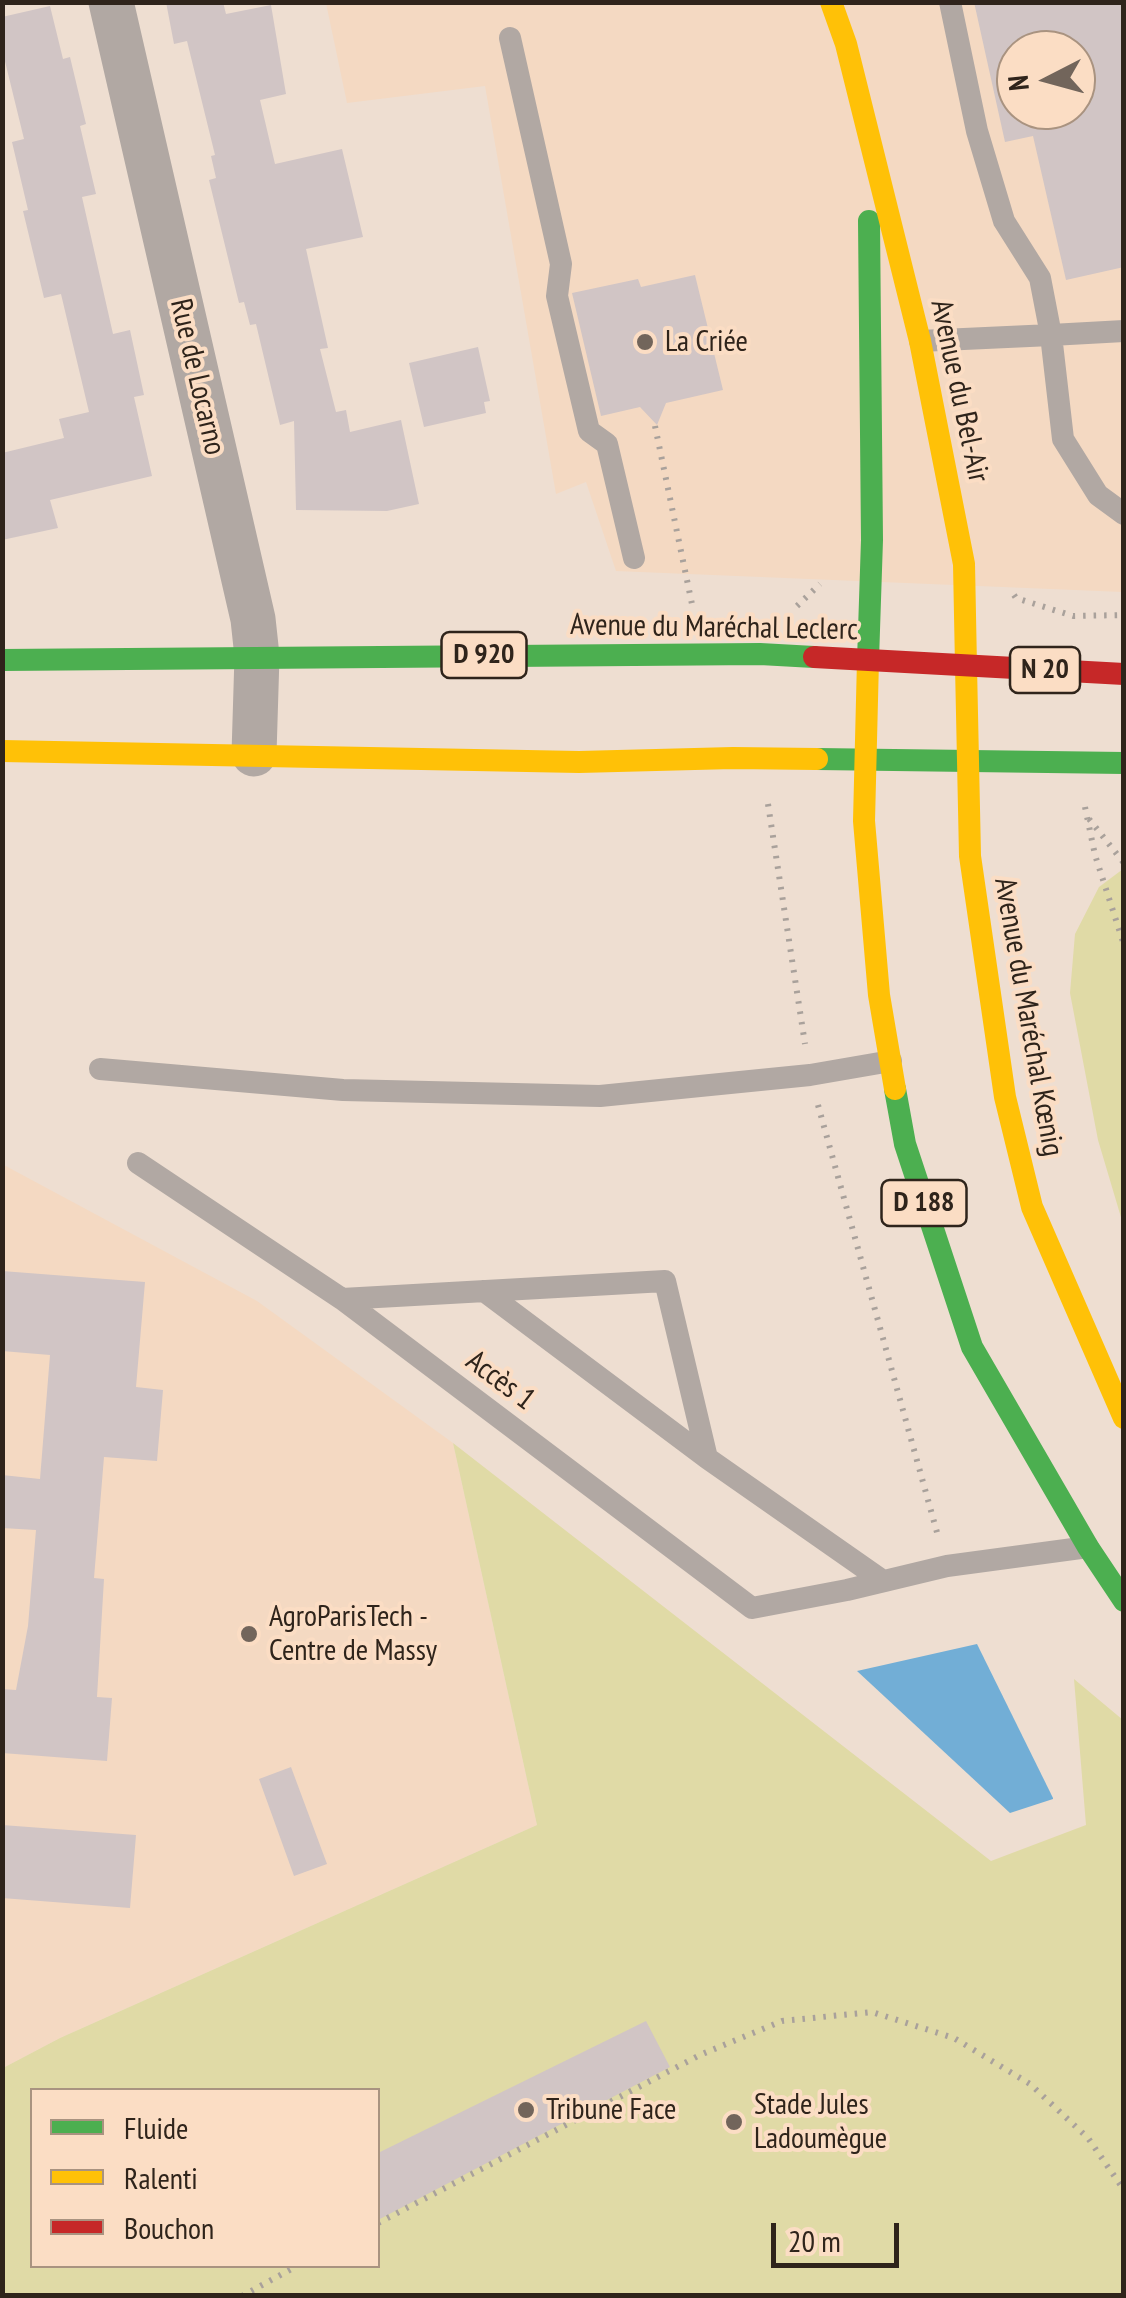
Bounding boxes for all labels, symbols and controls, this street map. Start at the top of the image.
north arrow [996,30,1096,130]
text: N [998,74,1037,92]
street label: Rue de Locarno [162,295,232,459]
street label: Avenue du Bel-Air [922,296,996,486]
place label: La Criée [665,324,748,360]
marker: La Criée [634,331,656,353]
street label: Avenue du Maréchal Leclerc [570,607,858,649]
road number: D 920 [442,632,526,678]
road number: N 20 [1010,647,1080,693]
street label: Avenue du Maréchal Kœnig [986,875,1070,1159]
road number: D 188 [882,1180,966,1226]
street label: Accès 1 [459,1344,541,1418]
place label: AgroParisTech - Centre de Massy [269,1599,437,1670]
marker: AgroParisTech - Centre de Massy [238,1623,260,1645]
place label: Stade Jules Ladoumègue [754,2087,887,2158]
legend [30,2088,380,2268]
place label: Tribune Face [546,2092,676,2128]
marker: Tribune Face [515,2099,537,2121]
text: Fluide [124,2108,188,2147]
marker: Stade Jules Ladoumègue [723,2111,745,2133]
text: Ralenti [124,2158,198,2197]
scale bar [776,2203,904,2265]
text: Bouchon [124,2208,214,2247]
text: 20 m [788,2221,841,2260]

